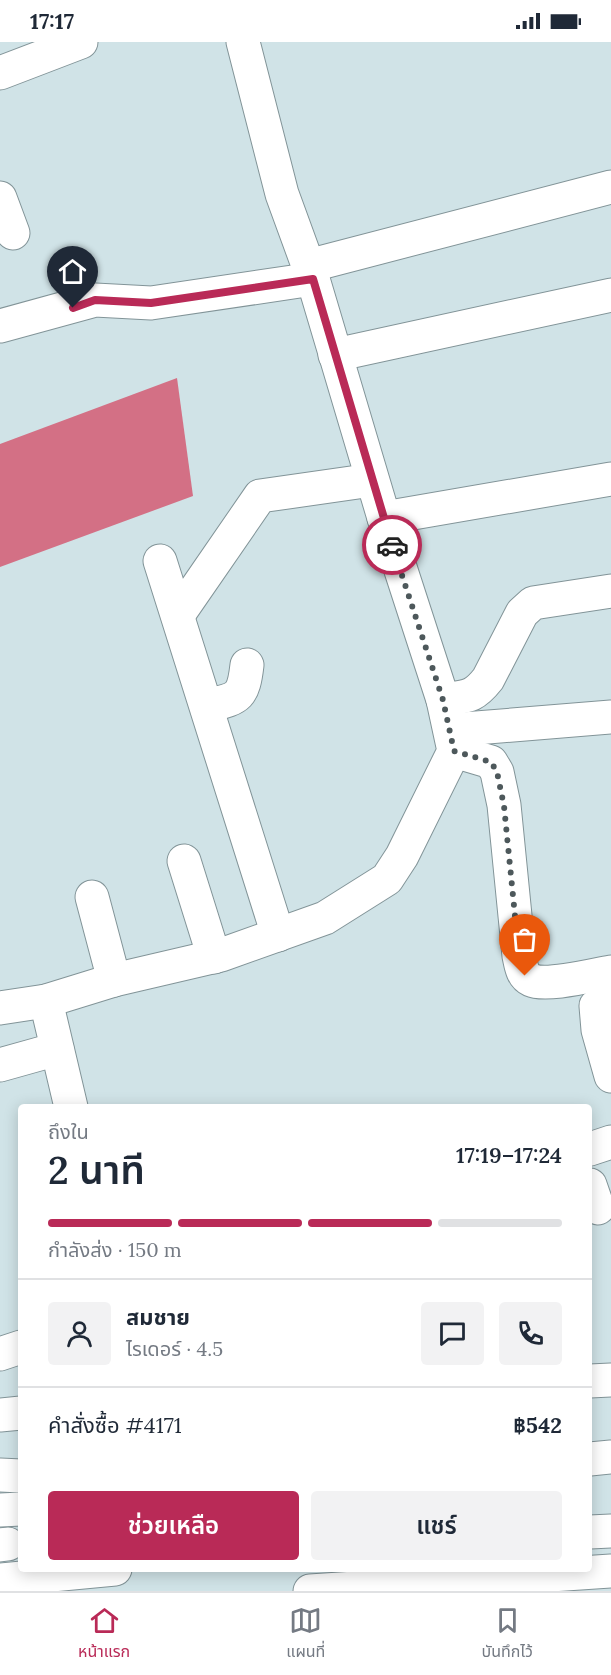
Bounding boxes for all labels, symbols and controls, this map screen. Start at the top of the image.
text: 17:17 [30,7,74,35]
pin [47,246,98,308]
icon: home [56,255,89,288]
courier [362,515,422,575]
icon: car [376,529,409,562]
pin [499,914,550,976]
icon: bag [508,923,541,956]
text: ถึงใน [48,1119,89,1144]
text: 17:19–17:24 [456,1141,562,1169]
text: 2 นาที [48,1145,145,1195]
text: กำลังส่ง · 150 m [48,1237,182,1262]
button: person [48,1302,111,1365]
button: chat [421,1302,484,1365]
button: phone [499,1302,562,1365]
text: สมชาย [126,1303,190,1331]
text: ไรเดอร์ · 4.5 [126,1336,223,1361]
text: คำสั่งซื้อ #4171 [48,1411,182,1439]
text: ฿542 [513,1411,562,1439]
button: ช่วยเหลือ [48,1491,299,1560]
button: แชร์ [311,1491,562,1560]
tab: หน้าแรก [78,1604,130,1664]
tab: แผนที่ [286,1604,325,1664]
tab: บันทึกไว้ [481,1604,533,1664]

